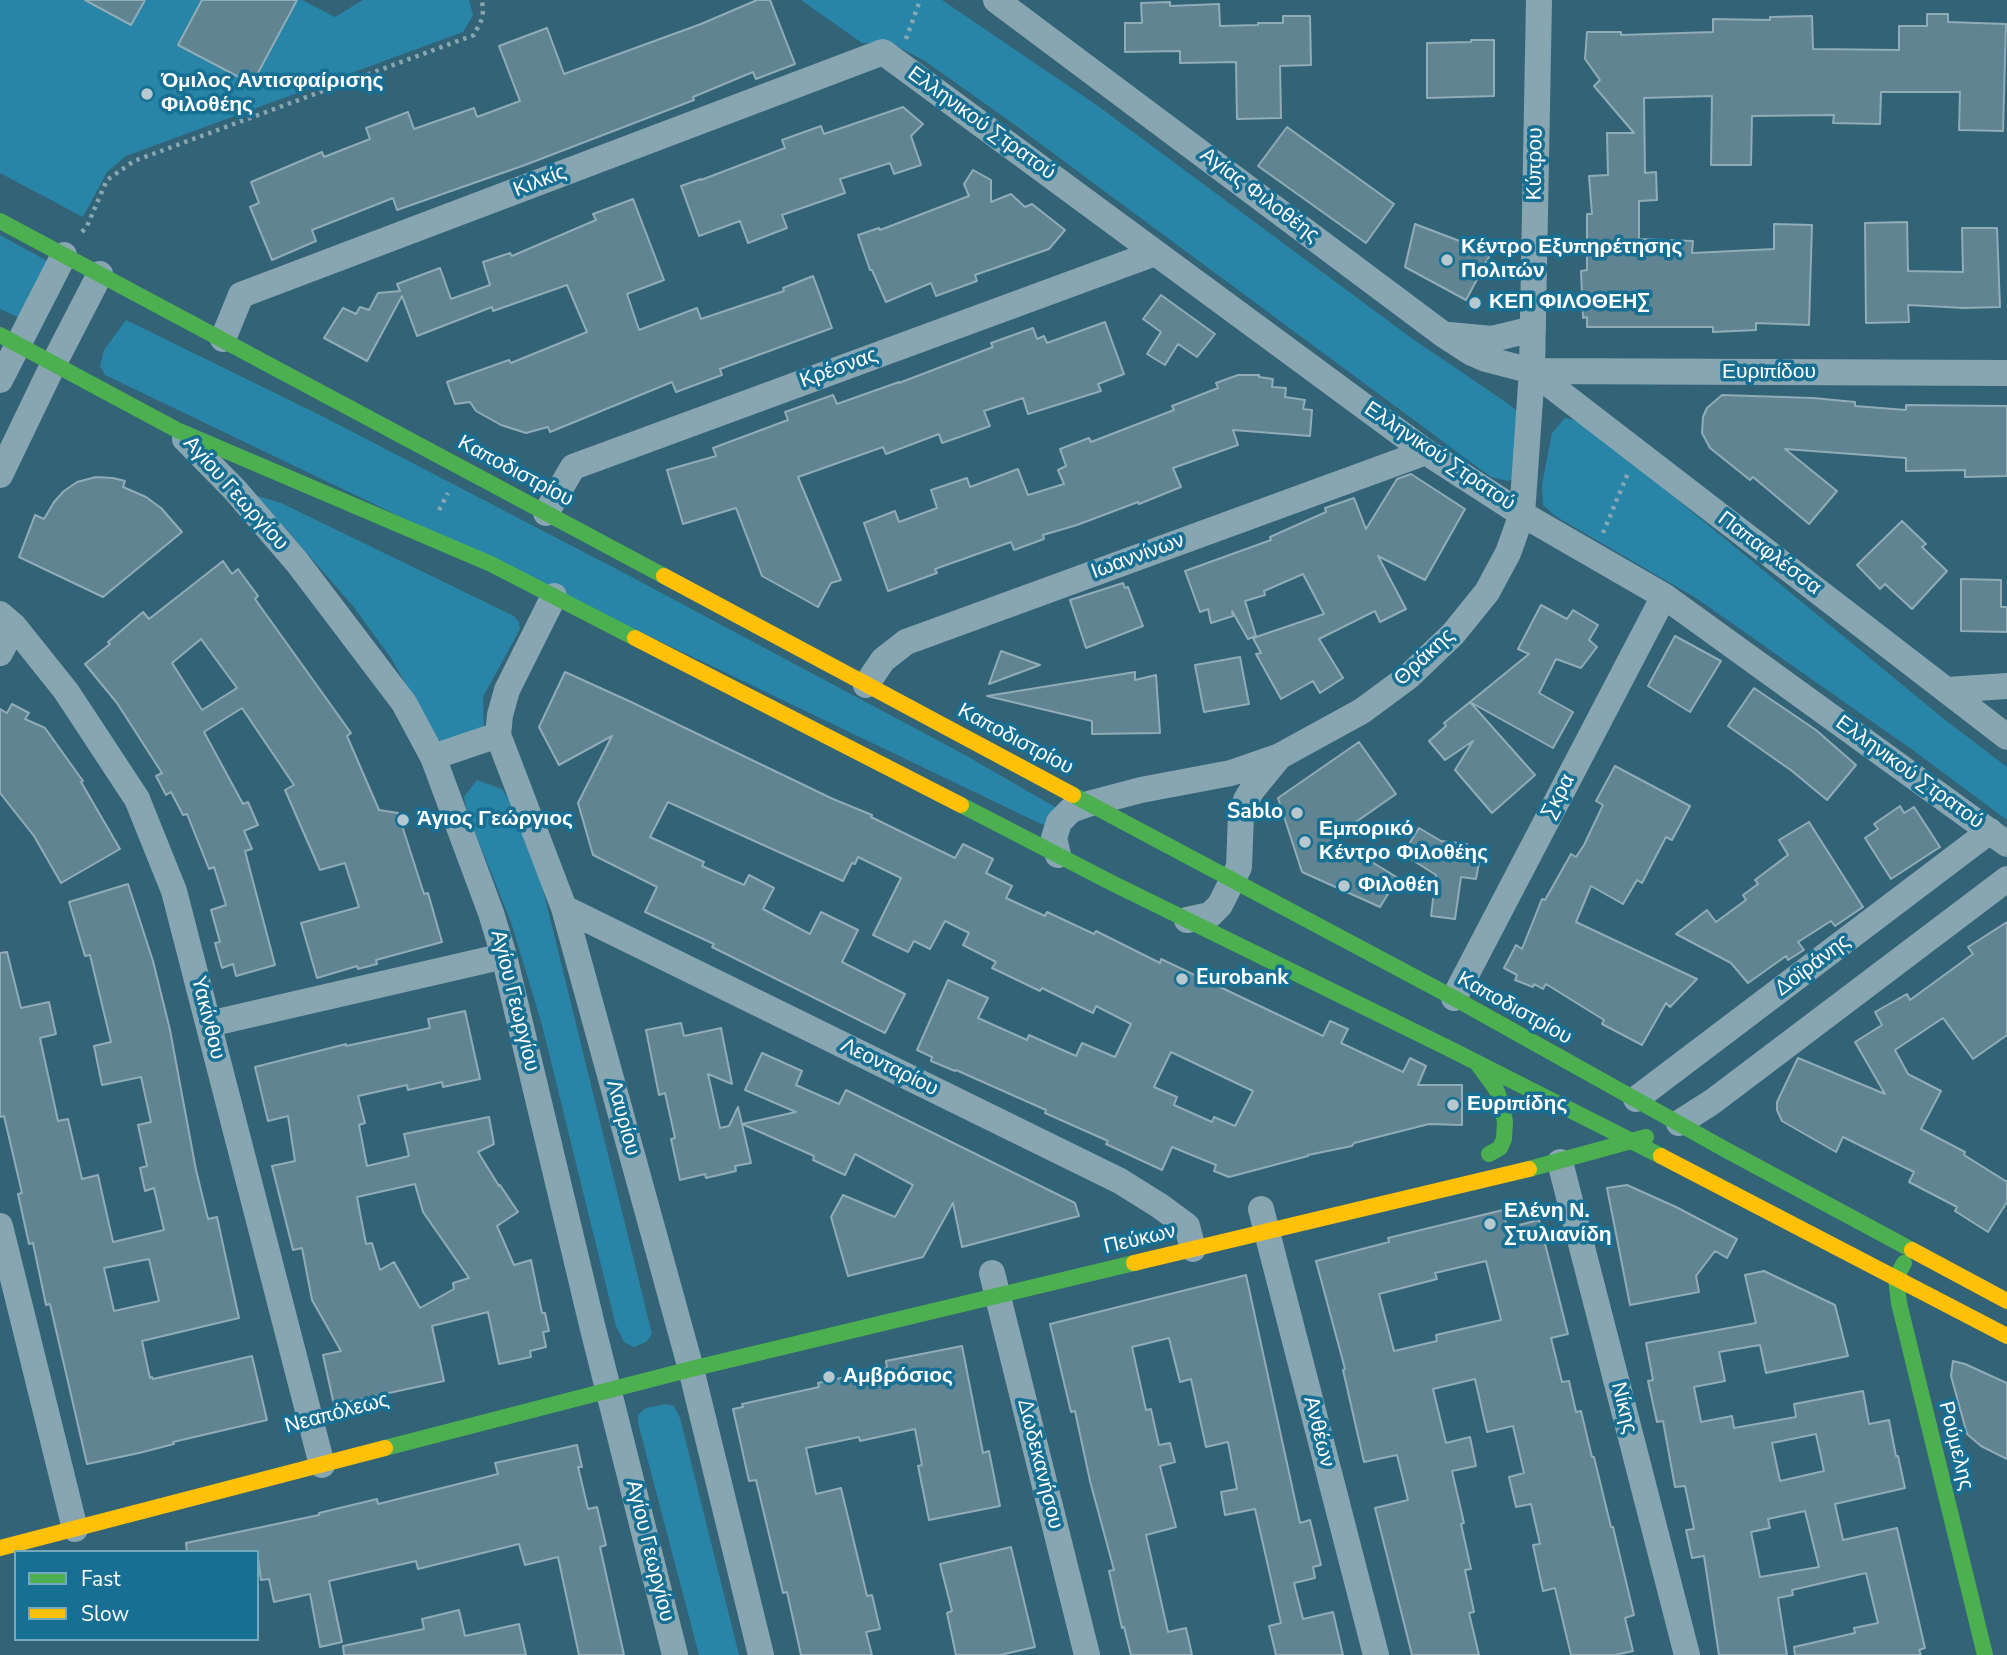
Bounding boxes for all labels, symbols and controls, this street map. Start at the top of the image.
street label: Ελληνικού Στρατού [902,62,1060,186]
place label: Όμιλος Αντισφαίρισης Φιλοθέης [161,69,383,119]
marker: Όμιλος Αντισφαίρισης Φιλοθέης [139,86,155,102]
street label: Κύπρου [1523,127,1549,201]
street label: Αγίας Φιλοθέης [1194,143,1324,249]
street label: Κιλκίς [510,160,570,204]
place label: Κέντρο Εξυπηρέτησης Πολιτών [1461,235,1682,285]
marker: Κέντρο Εξυπηρέτησης Πολιτών [1439,252,1455,268]
place label: ΚΕΠ ΦΙΛΟΘΕΗΣ [1489,290,1650,316]
marker: ΚΕΠ ΦΙΛΟΘΕΗΣ [1467,295,1483,311]
street label: Κρέσνας [797,343,881,395]
street label: Ευριπίδου [1722,360,1816,386]
street label: Ελληνικού Στρατού [1359,397,1519,517]
street label: Καποδιστρίου [453,431,577,513]
street label: Αγίου Γεωργίου [177,432,293,556]
street label: Παπαφλέσσα [1712,507,1826,601]
street label: Ιωαννίνων [1088,528,1188,586]
street label: Θράκης [1390,624,1460,692]
street label: Καποδιστρίου [953,699,1077,781]
street label: Ελληνικού Στρατού [1830,711,1988,835]
street label: Σκρα [1537,770,1581,824]
place label: Sablo [1227,800,1283,826]
marker: Sablo [1289,805,1305,821]
place label: Άγιος Γεώργιος [417,807,573,833]
marker: Άγιος Γεώργιος [395,812,411,828]
place label: Εμπορικό Κέντρο Φιλοθέης [1319,817,1488,867]
marker: Εμπορικό Κέντρο Φιλοθέης [1297,834,1313,850]
place label: Φιλοθέη [1358,873,1439,899]
marker: Φιλοθέη [1336,878,1352,894]
street label: Αγίου Γεωργίου [484,928,544,1074]
street label: Δοϊράνης [1770,929,1856,1003]
place label: Eurobank [1196,966,1288,992]
street label: Καποδιστρίου [1452,967,1576,1051]
marker: Eurobank [1174,971,1190,987]
street label: Υακίνθου [185,974,229,1062]
street label: Λεονταρίου [836,1034,942,1102]
street label: Λαυρίου [600,1077,644,1159]
place label: Ευριπίδης [1467,1092,1567,1118]
marker: Ευριπίδης [1445,1097,1461,1113]
place label: Ελένη Ν. Στυλιανίδη [1504,1199,1612,1249]
marker: Ελένη Ν. Στυλιανίδη [1482,1216,1498,1232]
street label: Πεύκων [1102,1219,1178,1261]
place label: Αμβρόσιος [843,1364,953,1390]
marker: Αμβρόσιος [821,1369,837,1385]
street label: Νίκης [1604,1380,1642,1436]
street label: Νεαπόλεως [282,1388,392,1440]
street label: Ανθέων [1297,1394,1339,1470]
street label: Δωδεκανήσου [1011,1396,1067,1532]
street label: Ρούμελης [1932,1399,1978,1493]
street label: Αγίου Γεωργίου [619,1478,679,1624]
legend [14,1550,259,1641]
text: Fast [81,1565,121,1593]
text: Slow [81,1600,129,1628]

